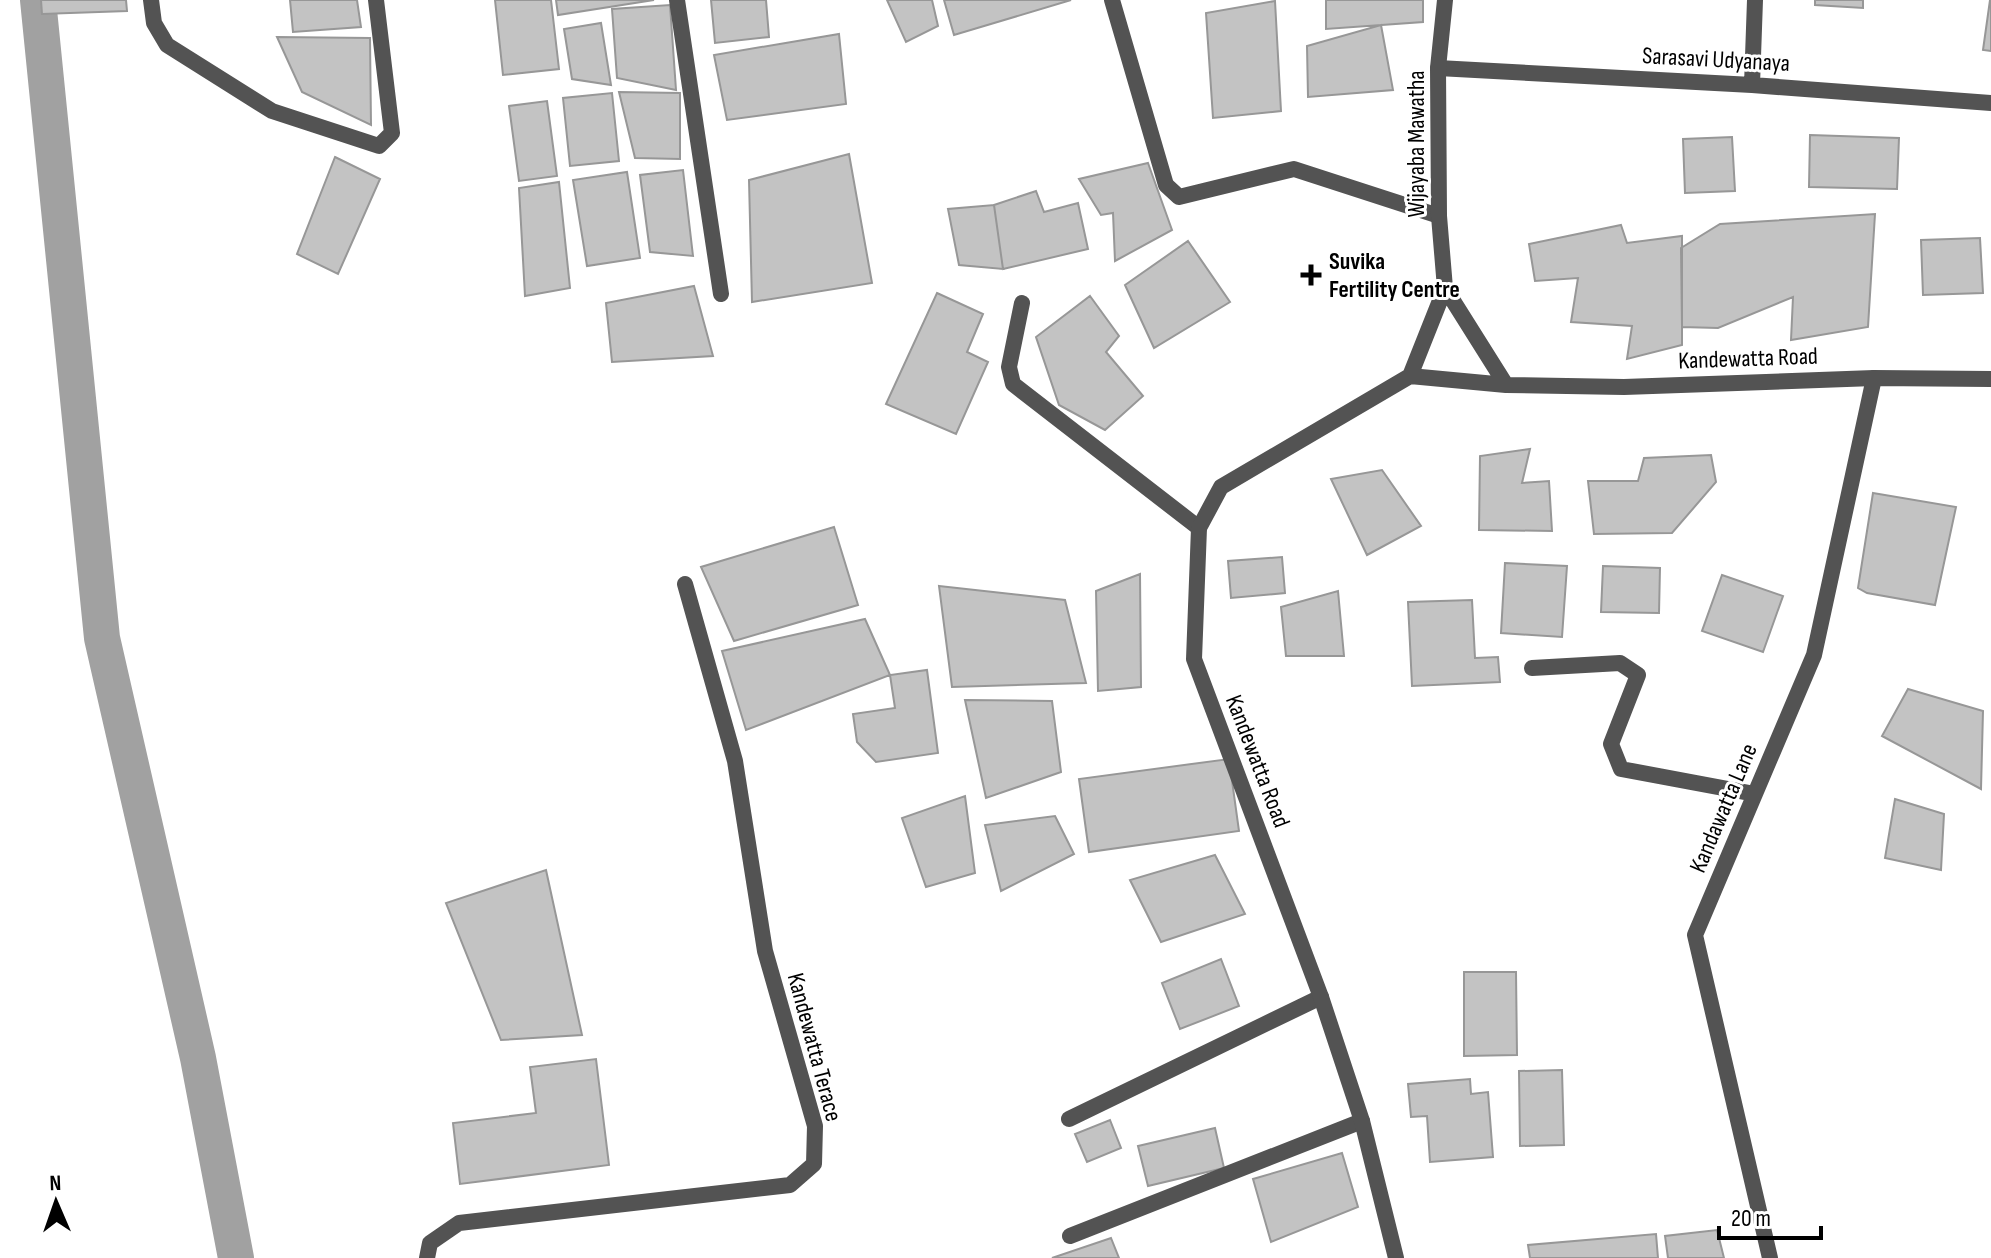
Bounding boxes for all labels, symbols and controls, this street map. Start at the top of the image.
street label: Sarasavi Udyanaya [1641,41,1791,78]
street label: Wijayaba Mawatha [1402,70,1431,218]
place label: Suvika Fertility Centre [1329,247,1460,304]
marker: Suvika Fertility Centre [1300,264,1322,286]
street label: Kandewatta Road [1678,342,1818,375]
street label: Kandewatta Road [1219,691,1296,832]
street label: Kandawatta Lane [1683,739,1764,877]
street label: Kandewatta Terace [781,970,848,1125]
north arrow [16,1162,96,1242]
text: N [49,1170,62,1197]
scale bar [1719,1190,1821,1240]
text: 20 m [1731,1204,1771,1233]

